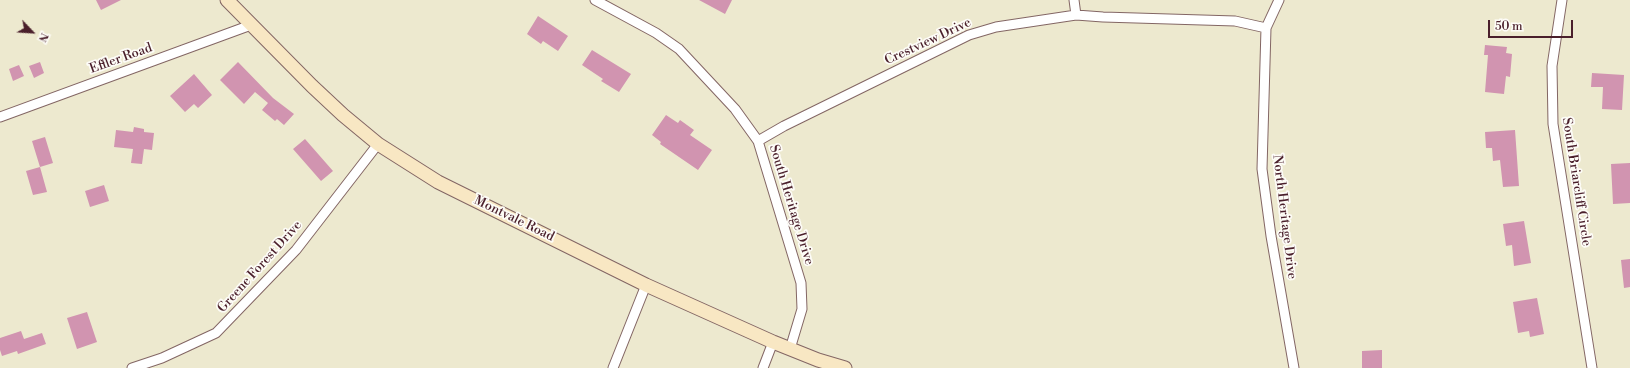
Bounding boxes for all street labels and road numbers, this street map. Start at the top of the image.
street label: Crestview Drive [882,15,974,69]
street label: Effler Road [88,40,154,78]
street label: South Briarcliff Circle [1558,117,1594,247]
street label: South Heritage Drive [765,143,817,267]
street label: North Heritage Drive [1269,154,1299,280]
street label: Montvale Road [471,193,557,245]
street label: Greene Forest Drive [215,218,305,316]

